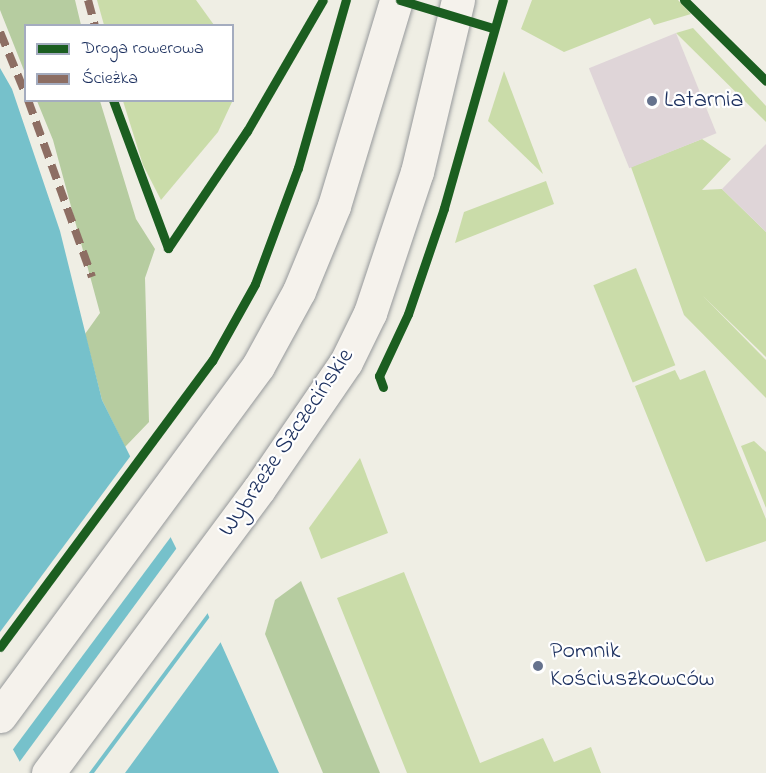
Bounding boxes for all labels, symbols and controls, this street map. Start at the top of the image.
legend [24,24,234,102]
text: Droga rowerowa [82,36,204,62]
text: Ścieżka [82,66,138,92]
place label: Latarnia [664,87,743,115]
marker: Latarnia [645,94,659,108]
street label: Wybrzeże Szczecińskie [213,343,361,543]
place label: Pomnik Kościuszkowców [550,638,715,694]
marker: Pomnik Kościuszkowców [531,659,545,673]

